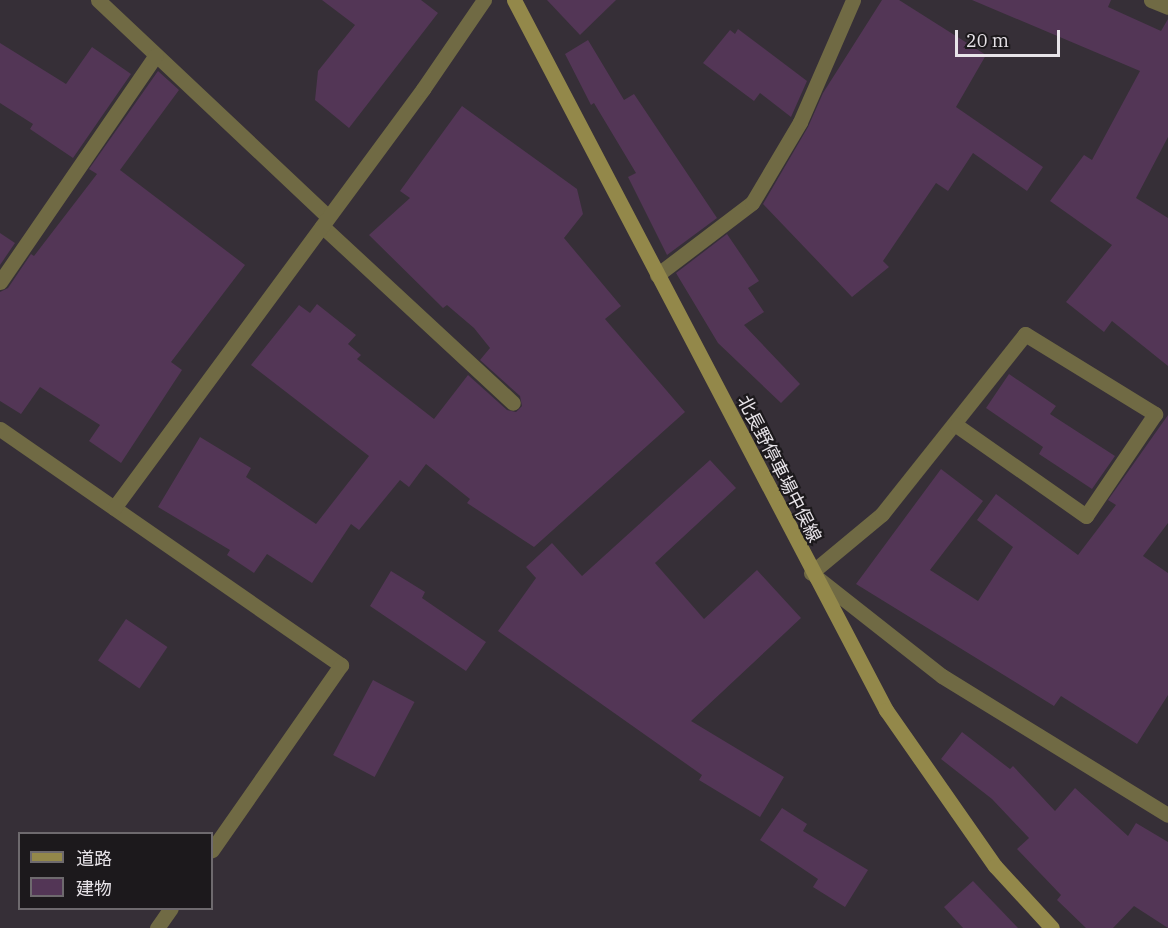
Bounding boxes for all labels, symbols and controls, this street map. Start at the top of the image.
scale bar [958,18,1063,56]
text: 20 m [966,29,1009,52]
street label: 北長野停車場中俣線 [733,392,825,546]
legend [18,832,213,910]
text: 道路 [76,847,112,870]
text: 建物 [76,877,112,900]

